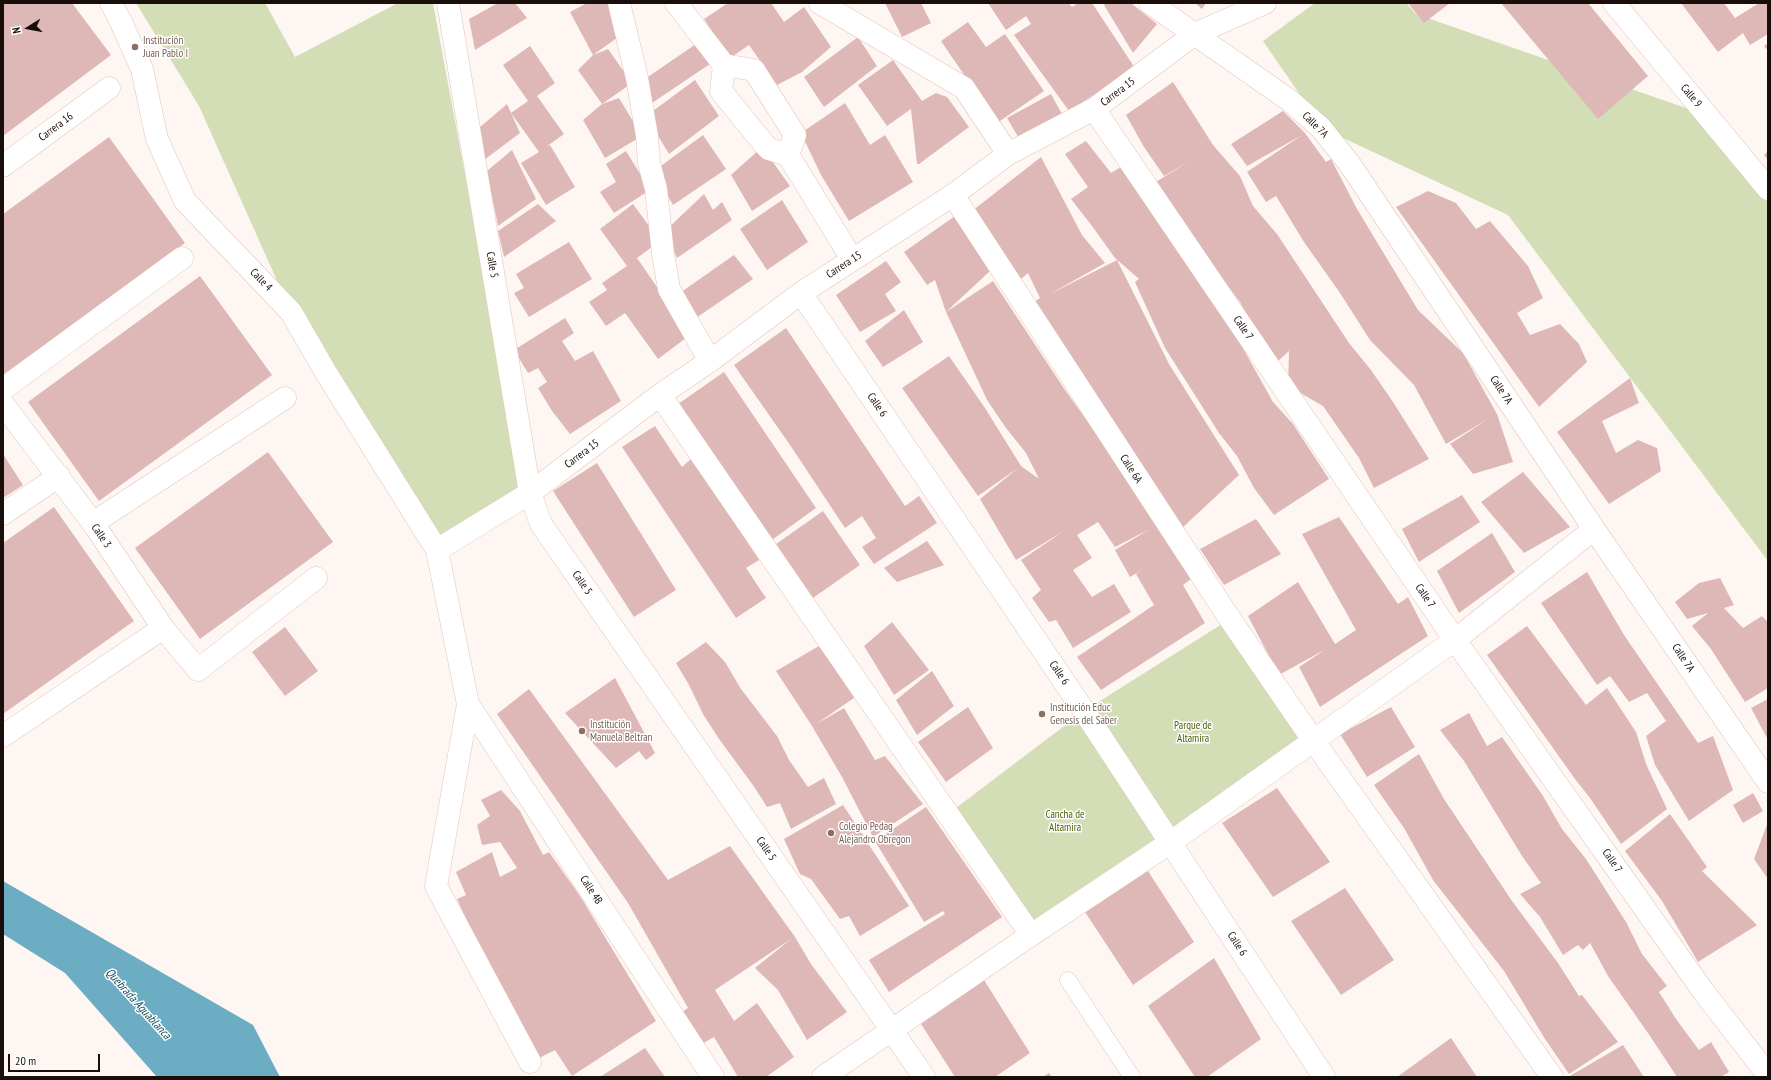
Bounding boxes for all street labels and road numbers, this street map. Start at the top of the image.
street label: Carrera 15 [1098,75,1138,109]
street label: Calle 9 [1678,82,1704,110]
street label: Calle 7A [1299,109,1331,141]
street label: Carrera 16 [36,110,76,144]
street label: Carrera 15 [824,249,864,281]
street label: Calle 5 [483,251,501,279]
street label: Calle 4 [247,266,275,294]
street label: Calle 7 [1230,313,1256,343]
street label: Calle 7A [1487,373,1515,407]
street label: Calle 6 [864,390,890,420]
street label: Carrera 15 [562,437,602,471]
street label: Calle 6A [1117,452,1145,486]
street label: Calle 3 [88,521,114,551]
street label: Calle 5 [569,568,595,598]
street label: Calle 7 [1412,581,1438,611]
street label: Calle 7A [1669,641,1697,675]
street label: Calle 6 [1046,658,1072,688]
street label: Calle 5 [753,834,779,864]
street label: Calle 7 [1599,846,1625,876]
street label: Calle 4B [577,873,605,907]
street label: Calle 6 [1224,929,1250,959]

